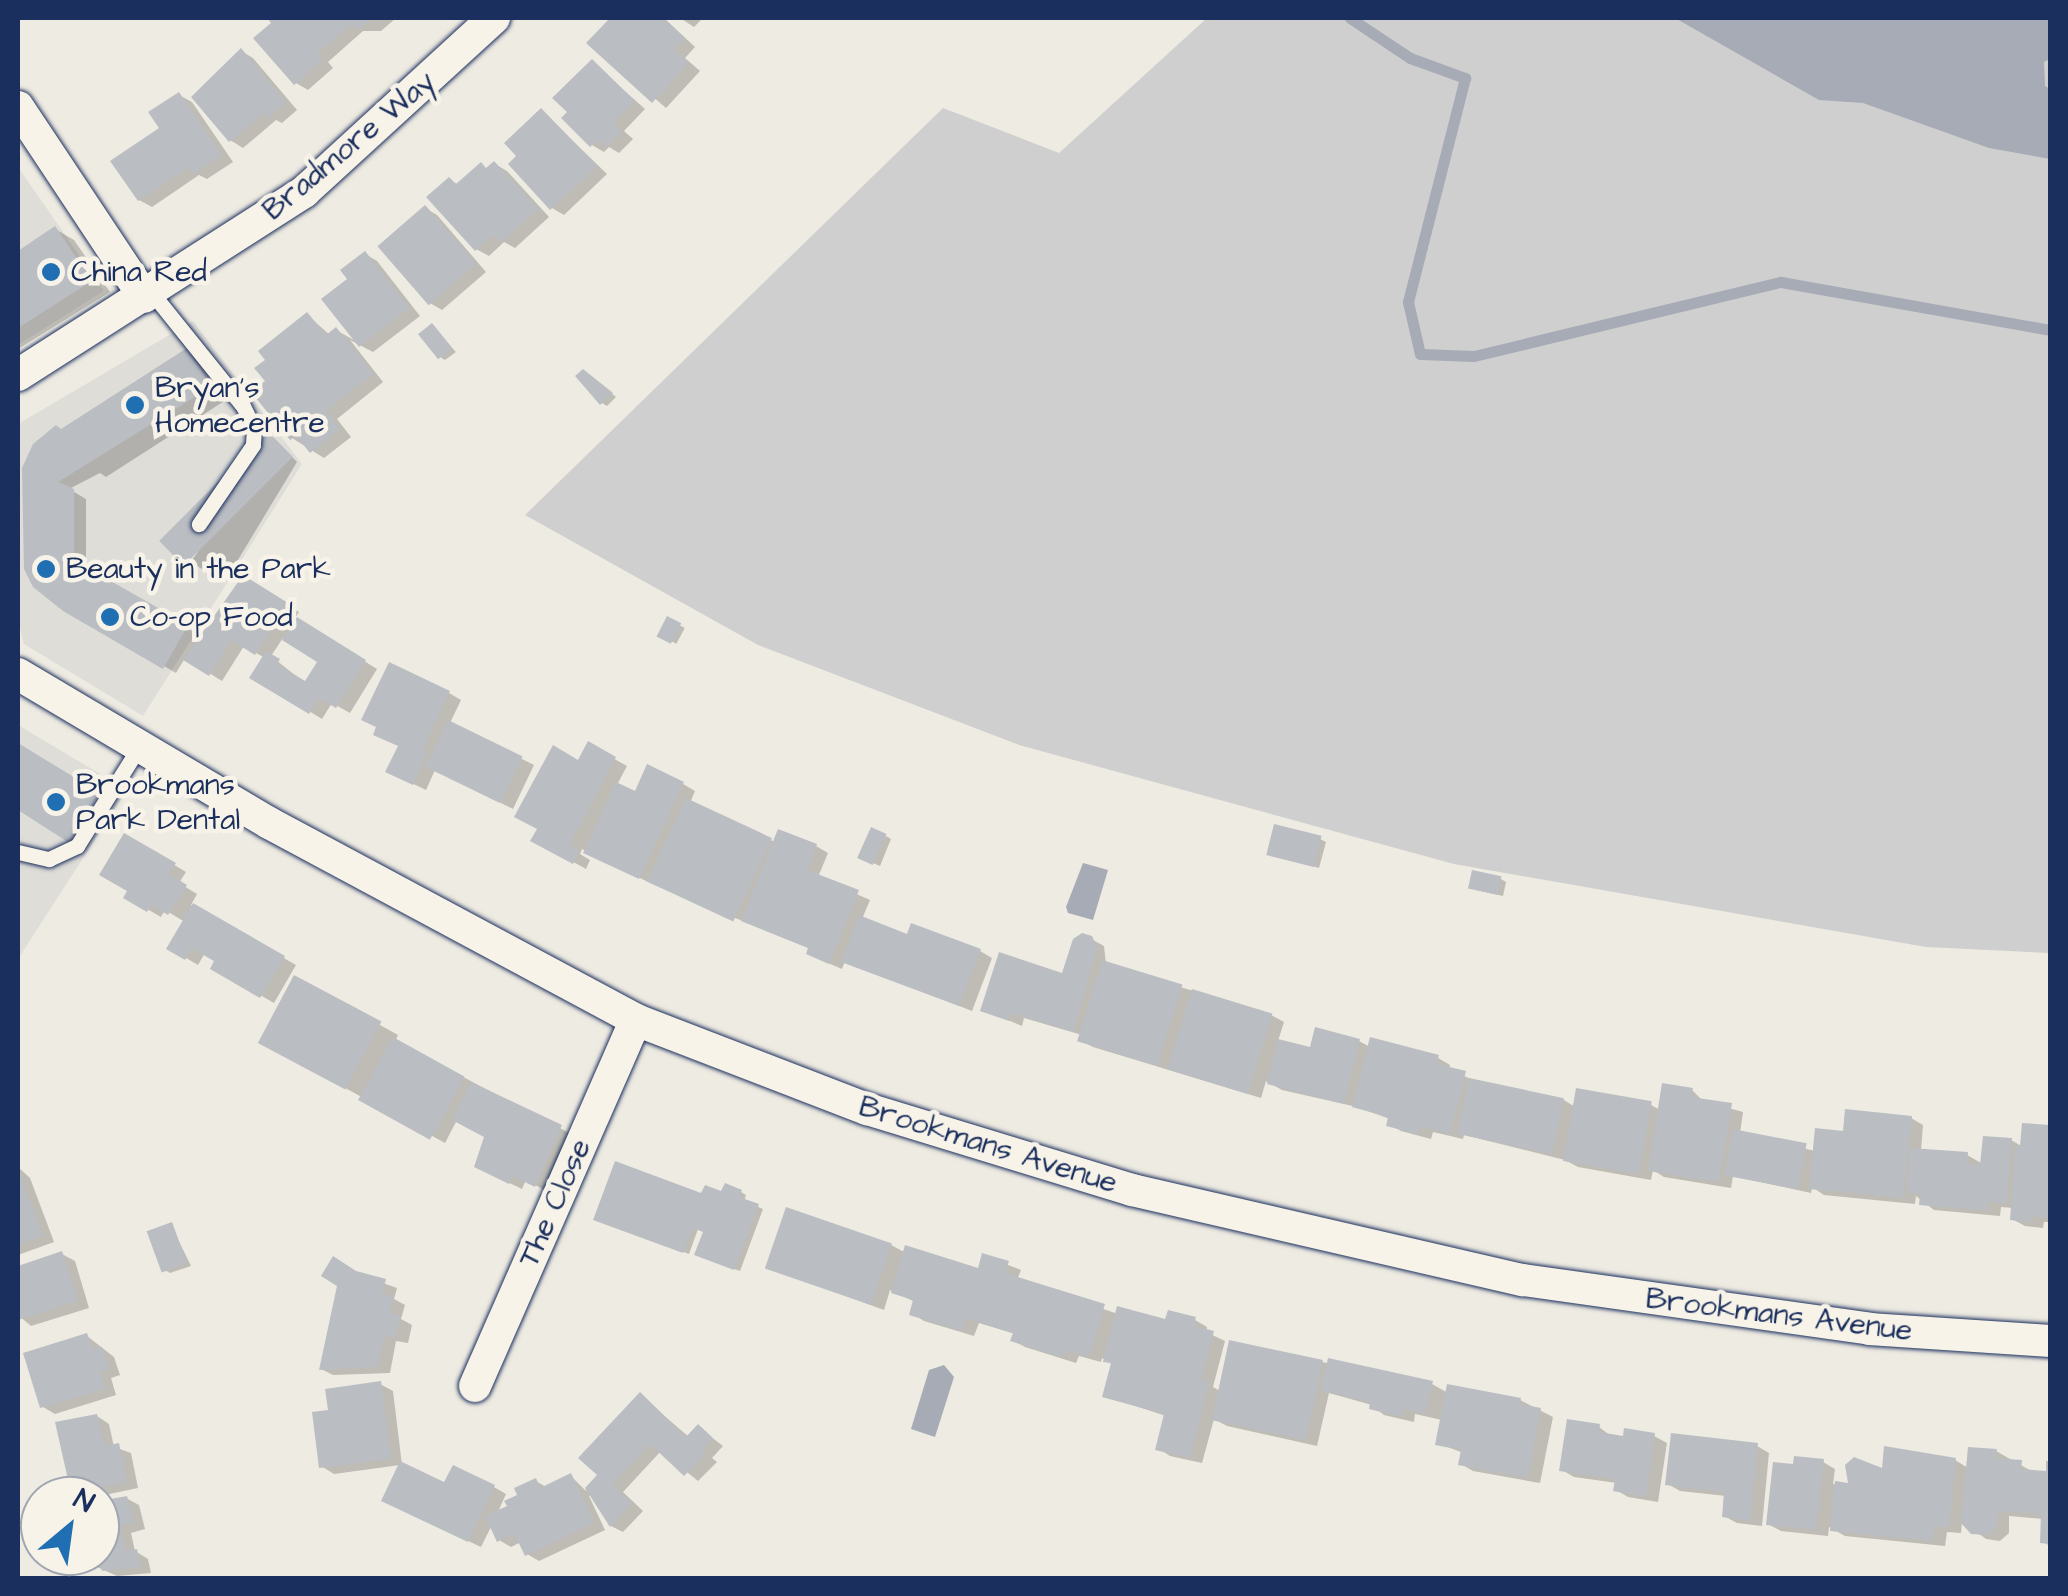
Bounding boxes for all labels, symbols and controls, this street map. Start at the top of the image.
street label: Bradmore Way [256,64,442,228]
place label: China Red [71,254,207,290]
marker: China Red [40,261,62,283]
place label: Bryan's Homecentre [155,370,325,440]
marker: Bryan's Homecentre [124,394,146,416]
place label: Beauty in the Park [66,551,331,587]
marker: Beauty in the Park [35,558,57,580]
place label: Co-op Food [130,599,293,635]
marker: Co-op Food [99,606,121,628]
place label: Brookmans Park Dental [76,767,240,838]
marker: Brookmans Park Dental [45,791,67,813]
street label: Brookmans Avenue [854,1089,1122,1201]
street label: The Close [511,1134,599,1272]
street label: Brookmans Avenue [1644,1281,1914,1349]
north arrow [20,1476,120,1576]
text: N [67,1480,101,1522]

